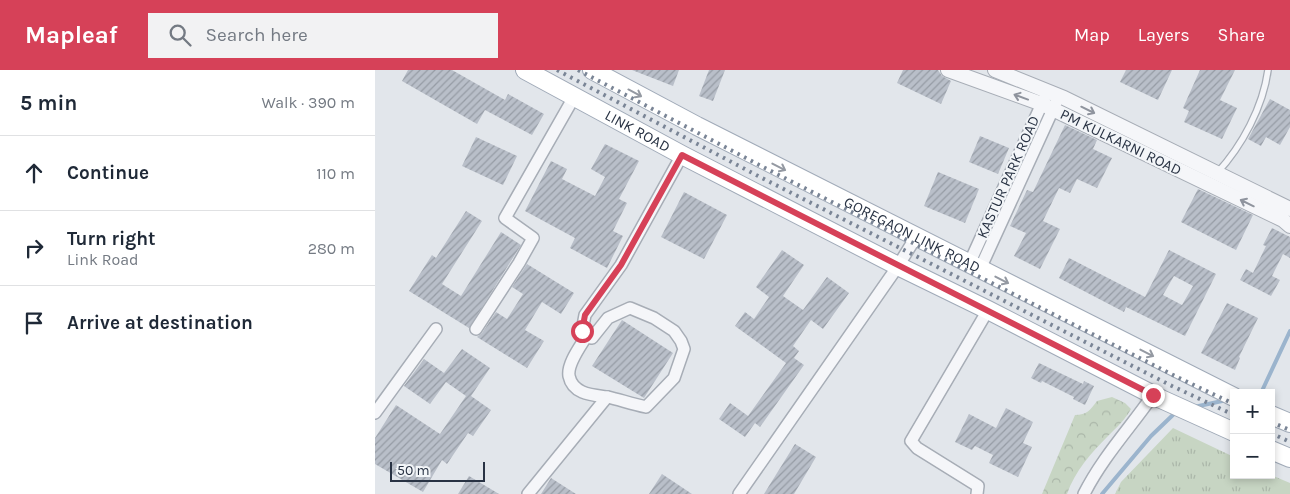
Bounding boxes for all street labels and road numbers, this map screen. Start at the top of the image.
street label: PM KULKARNI ROAD [1057,105,1185,179]
street label: LINK ROAD [602,106,673,156]
street label: KASTUR PARK ROAD [973,113,1043,241]
street label: GOREGAON LINK ROAD [841,193,983,276]

